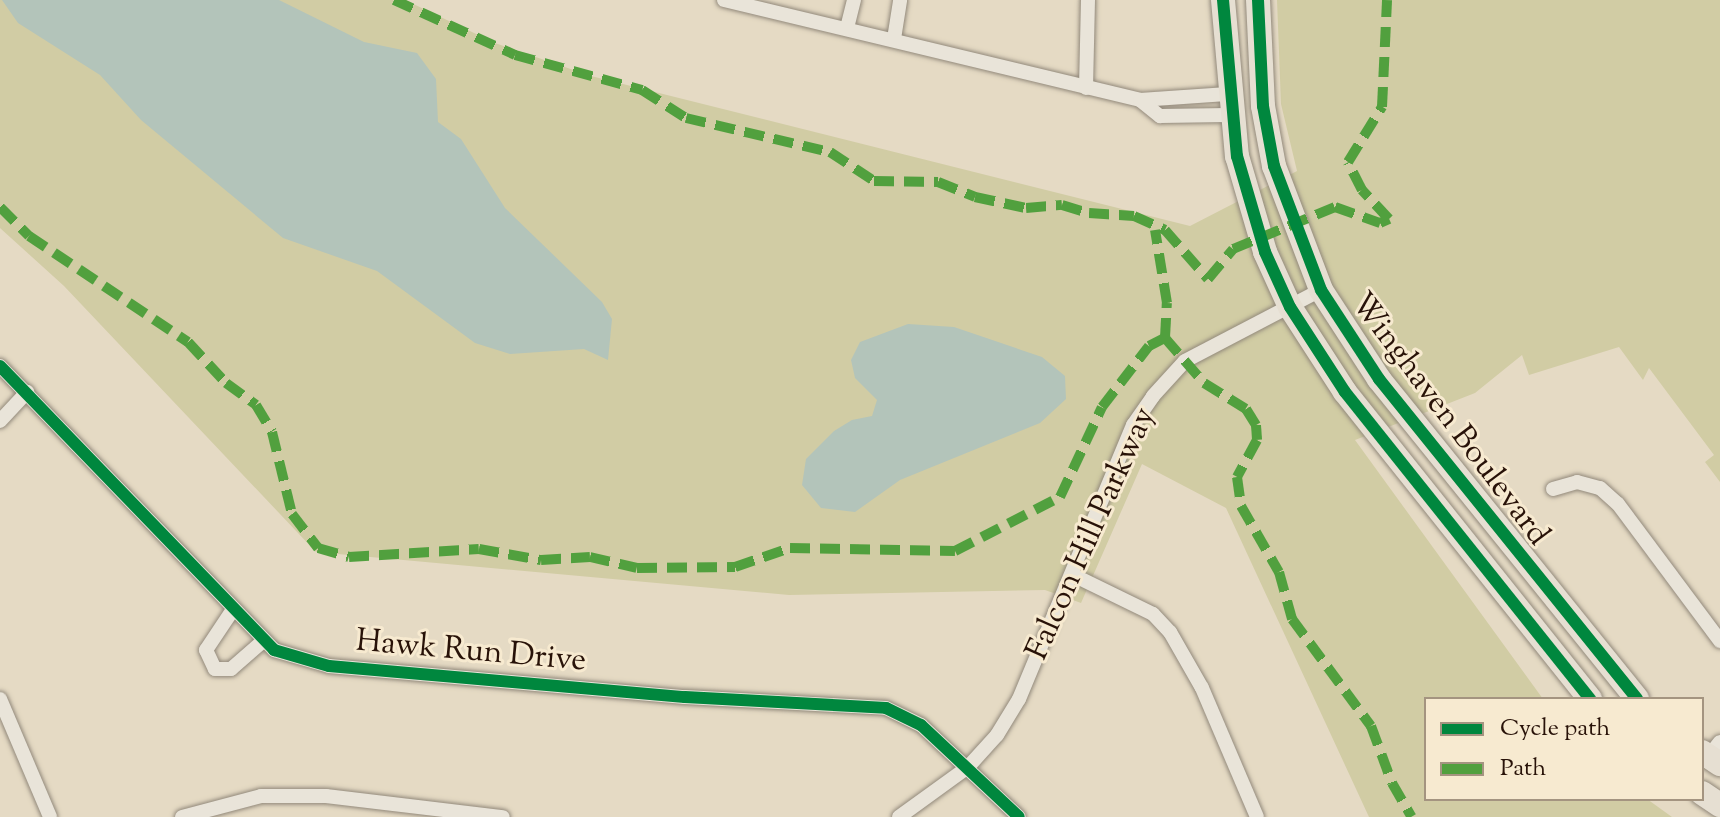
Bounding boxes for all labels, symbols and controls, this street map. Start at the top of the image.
street label: Winghaven Boulevard [1341,286,1557,554]
street label: Falcon Hill Parkway [1019,402,1165,666]
street label: Hawk Run Drive [354,623,588,681]
legend [1424,697,1704,801]
text: Cycle path [1500,712,1610,746]
text: Path [1500,752,1546,786]

